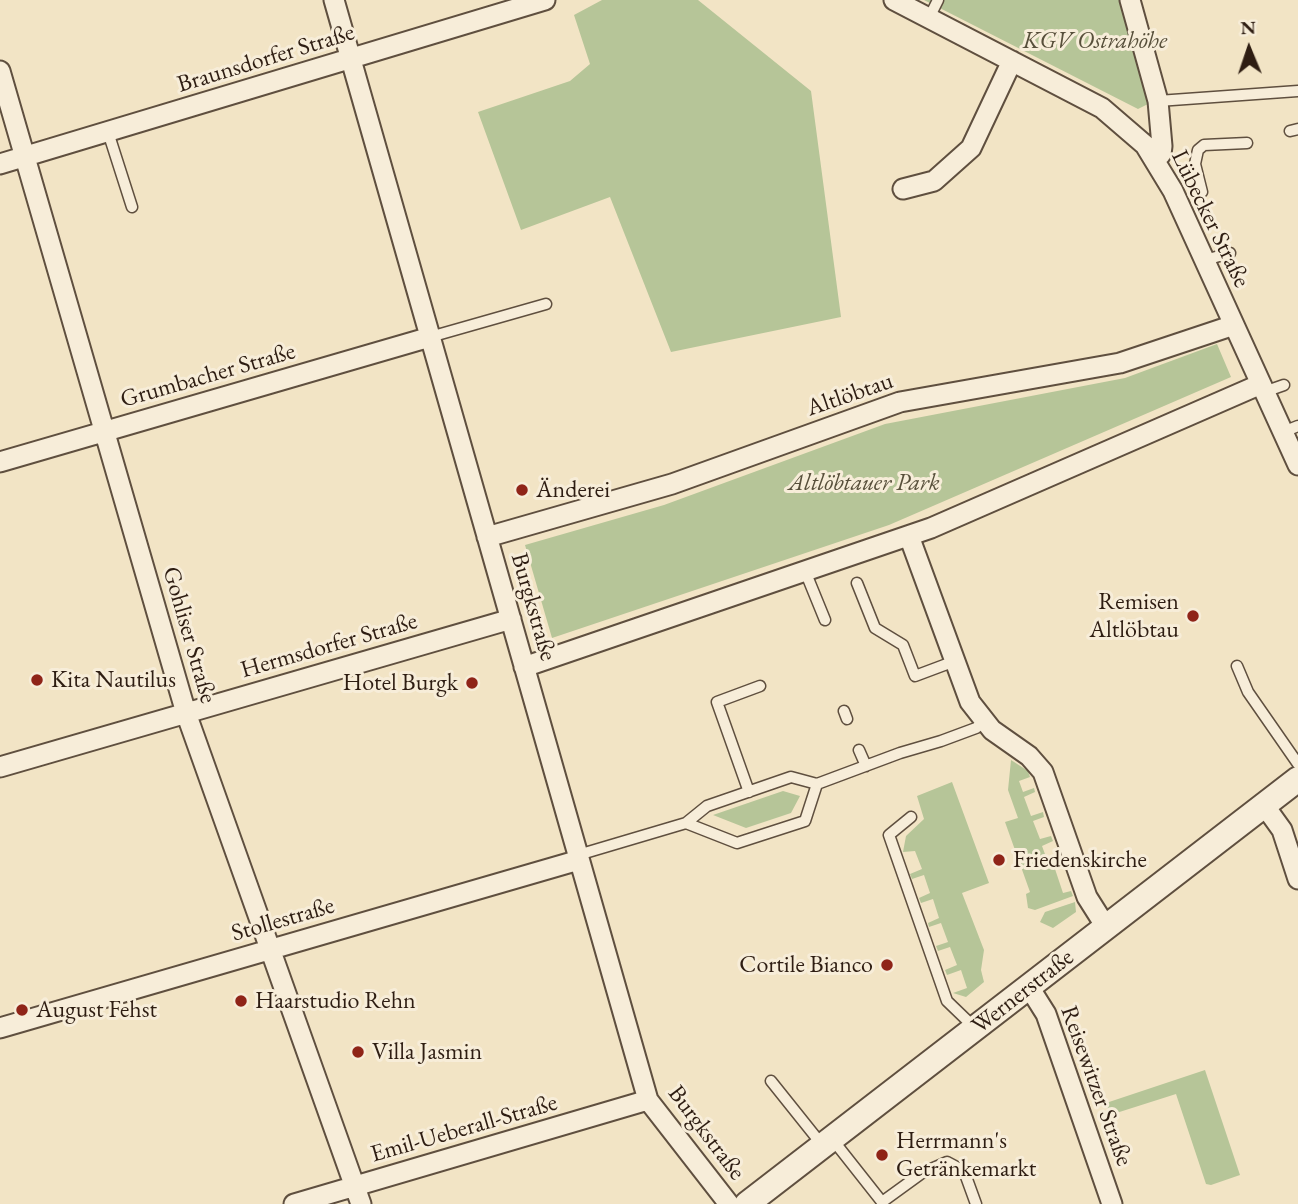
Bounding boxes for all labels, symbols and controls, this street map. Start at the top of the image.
north arrow [1214,14,1284,84]
text: N [1240,15,1256,40]
street label: Braunsdorfer Straße [174,18,358,100]
park label: KGV Ostrahöhe [1023,27,1167,55]
street label: Lübecker Straße [1164,146,1256,292]
street label: Grumbacher Straße [117,337,299,415]
street label: Altlöbtau [803,367,897,423]
park label: Altlöbtauer Park [788,469,940,497]
place label: Änderei [536,476,610,504]
marker: Änderei [514,482,530,498]
street label: Burgkstraße [504,550,562,664]
street label: Gohliser Straße [156,563,222,707]
place label: Remisen Altlöbtau [1089,588,1179,644]
street label: Hermsdorfer Straße [237,607,421,685]
marker: Remisen Altlöbtau [1185,608,1201,624]
place label: Kita Nautilus [51,666,176,694]
place label: Hotel Burgk [343,669,458,697]
marker: Kita Nautilus [29,672,45,688]
marker: Hotel Burgk [464,675,480,691]
place label: Friedenskirche [1013,846,1147,874]
marker: Friedenskirche [991,852,1007,868]
street label: Stollestraße [228,892,338,948]
street label: Wernerstraße [966,943,1080,1041]
place label: Cortile Bianco [739,951,873,979]
marker: Cortile Bianco [879,957,895,973]
place label: Haarstudio Rehn [255,987,416,1015]
marker: Haarstudio Rehn [233,993,249,1009]
place label: August Fehst [36,996,157,1024]
marker: August Fehst [14,1002,30,1018]
street label: Reisewitzer Straße [1054,1002,1138,1170]
place label: Villa Jasmin [372,1038,482,1066]
marker: Villa Jasmin [350,1044,366,1060]
street label: Burgkstraße [661,1080,751,1186]
street label: Emil-Ueberall-Straße [367,1089,561,1169]
place label: Herrmann's Getränkemarkt [896,1127,1036,1183]
marker: Herrmann's Getränkemarkt [874,1147,890,1163]

